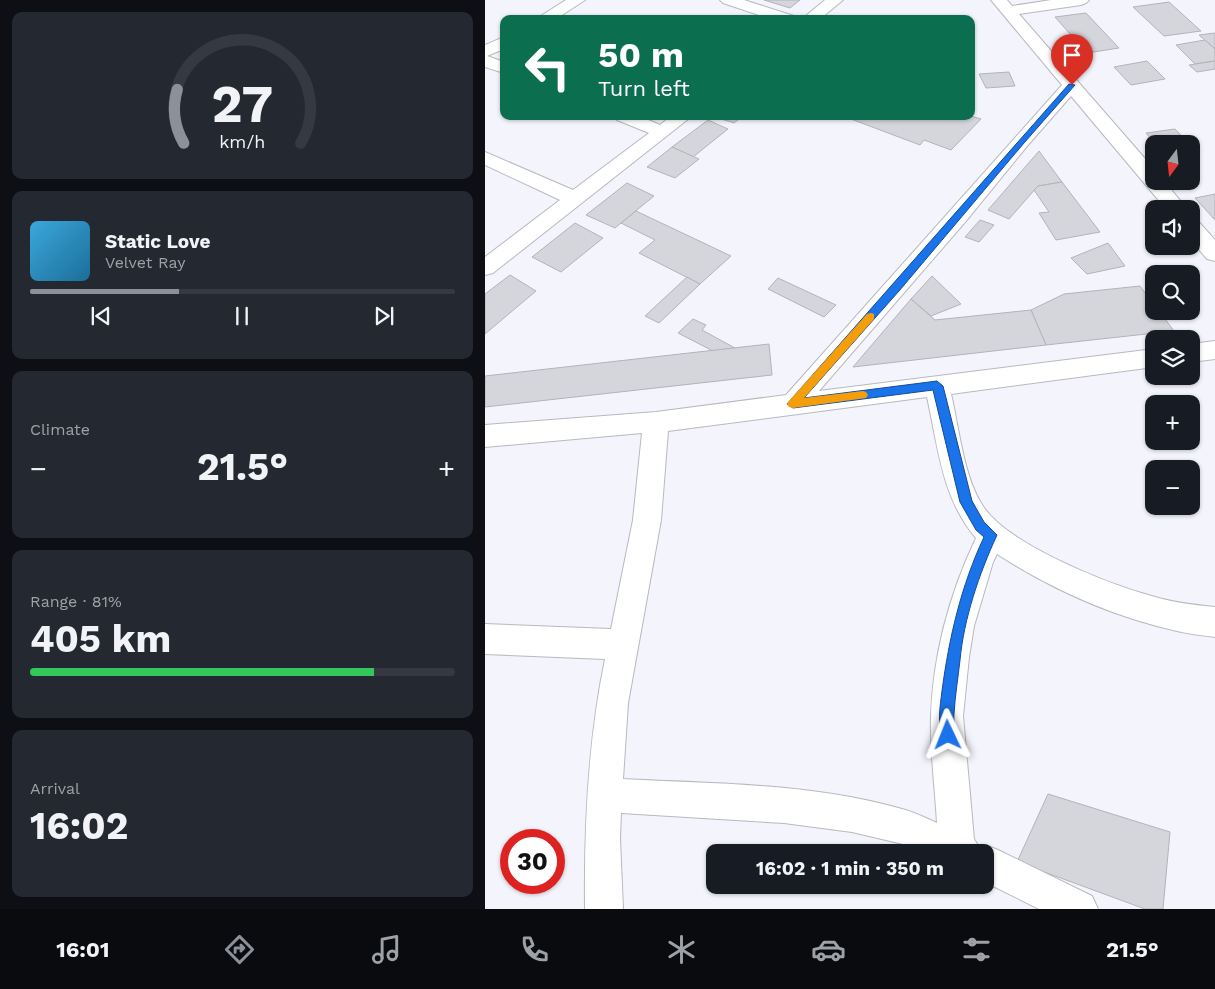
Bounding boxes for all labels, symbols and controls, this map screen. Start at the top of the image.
text: 50 m [598,34,684,76]
pin [1051,34,1093,85]
icon: left [515,35,580,100]
icon: arrive [1058,41,1086,69]
text: 27 [212,74,273,135]
text: Turn left [598,76,690,101]
text: km/h [219,131,266,152]
north arrow [1145,135,1200,190]
map controls [1145,135,1200,515]
button: sound [1145,200,1200,255]
text: Static Love [105,230,210,253]
text: Velvet Ray [105,253,185,272]
button: search [1145,265,1200,320]
icon: previous [87,302,115,330]
icon: pause [228,302,256,330]
icon: next [370,302,398,330]
button: layers [1145,330,1200,385]
button: + [1145,395,1200,450]
text: Climate [30,420,90,439]
text: 21.5° [197,445,288,489]
text: − [30,452,47,485]
text: + [438,452,455,485]
button: − [1145,460,1200,515]
text: Range · 81% [30,592,122,611]
text: 405 km [30,617,171,661]
position arrow [921,708,973,760]
text: Arrival [30,779,80,798]
text: 16:02 [30,804,128,848]
speed limit sign: 30 [500,829,565,894]
text: 16:02 · 1 min · 350 m [756,857,944,880]
icon: directions [222,932,257,967]
icon: music [369,932,404,967]
icon: phone [517,932,552,967]
icon: climate [664,932,699,967]
icon: car [811,932,846,967]
icon: filters [959,932,994,967]
text: 16:01 [56,937,110,962]
text: 21.5° [1106,937,1159,962]

